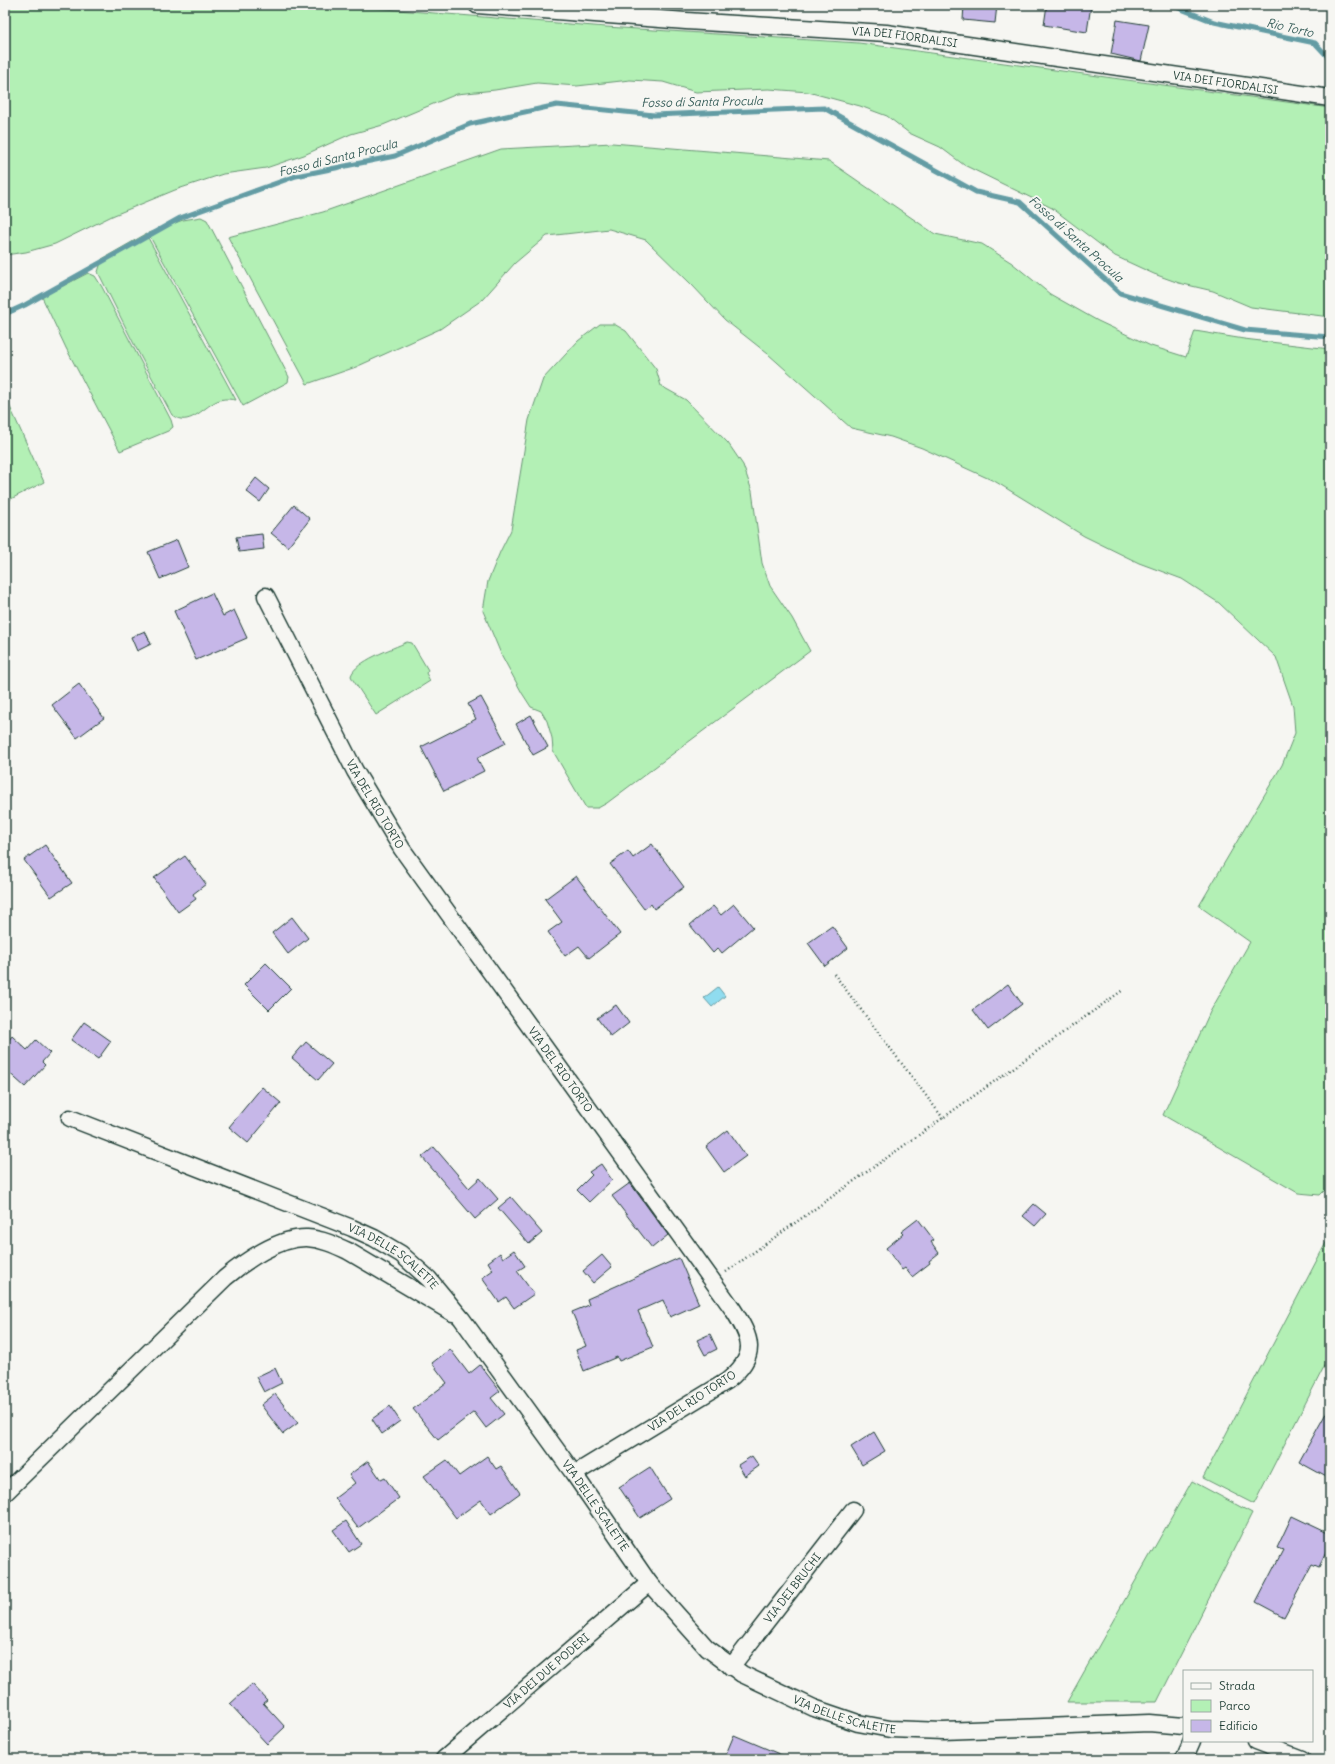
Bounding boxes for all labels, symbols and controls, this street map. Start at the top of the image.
water label: Rio Torto [1265,15,1316,40]
street label: VIA DEI FIORDALISI [852,24,958,50]
street label: VIA DEI FIORDALISI [1172,68,1279,97]
water label: Fosso di Santa Procula [641,93,764,110]
water label: Fosso di Santa Procula [277,135,400,180]
water label: Fosso di Santa Procula [1026,192,1127,286]
street label: VIA DEL RIO TORTO [343,757,407,851]
street label: VIA DEL RIO TORTO [525,1024,596,1115]
street label: VIA DELLE SCALETTE [346,1220,441,1292]
street label: VIA DEL RIO TORTO [646,1367,738,1435]
street label: VIA DELLE SCALETTE [559,1457,632,1554]
street label: VIA DEI BRUCHI [761,1550,824,1626]
street label: VIA DEI DUE PODERI [501,1630,592,1712]
legend [1183,1670,1313,1742]
text: Strada [1219,1678,1255,1693]
street label: VIA DELLE SCALETTE [791,1692,896,1736]
text: Parco [1219,1698,1251,1713]
text: Edificio [1219,1718,1258,1733]

